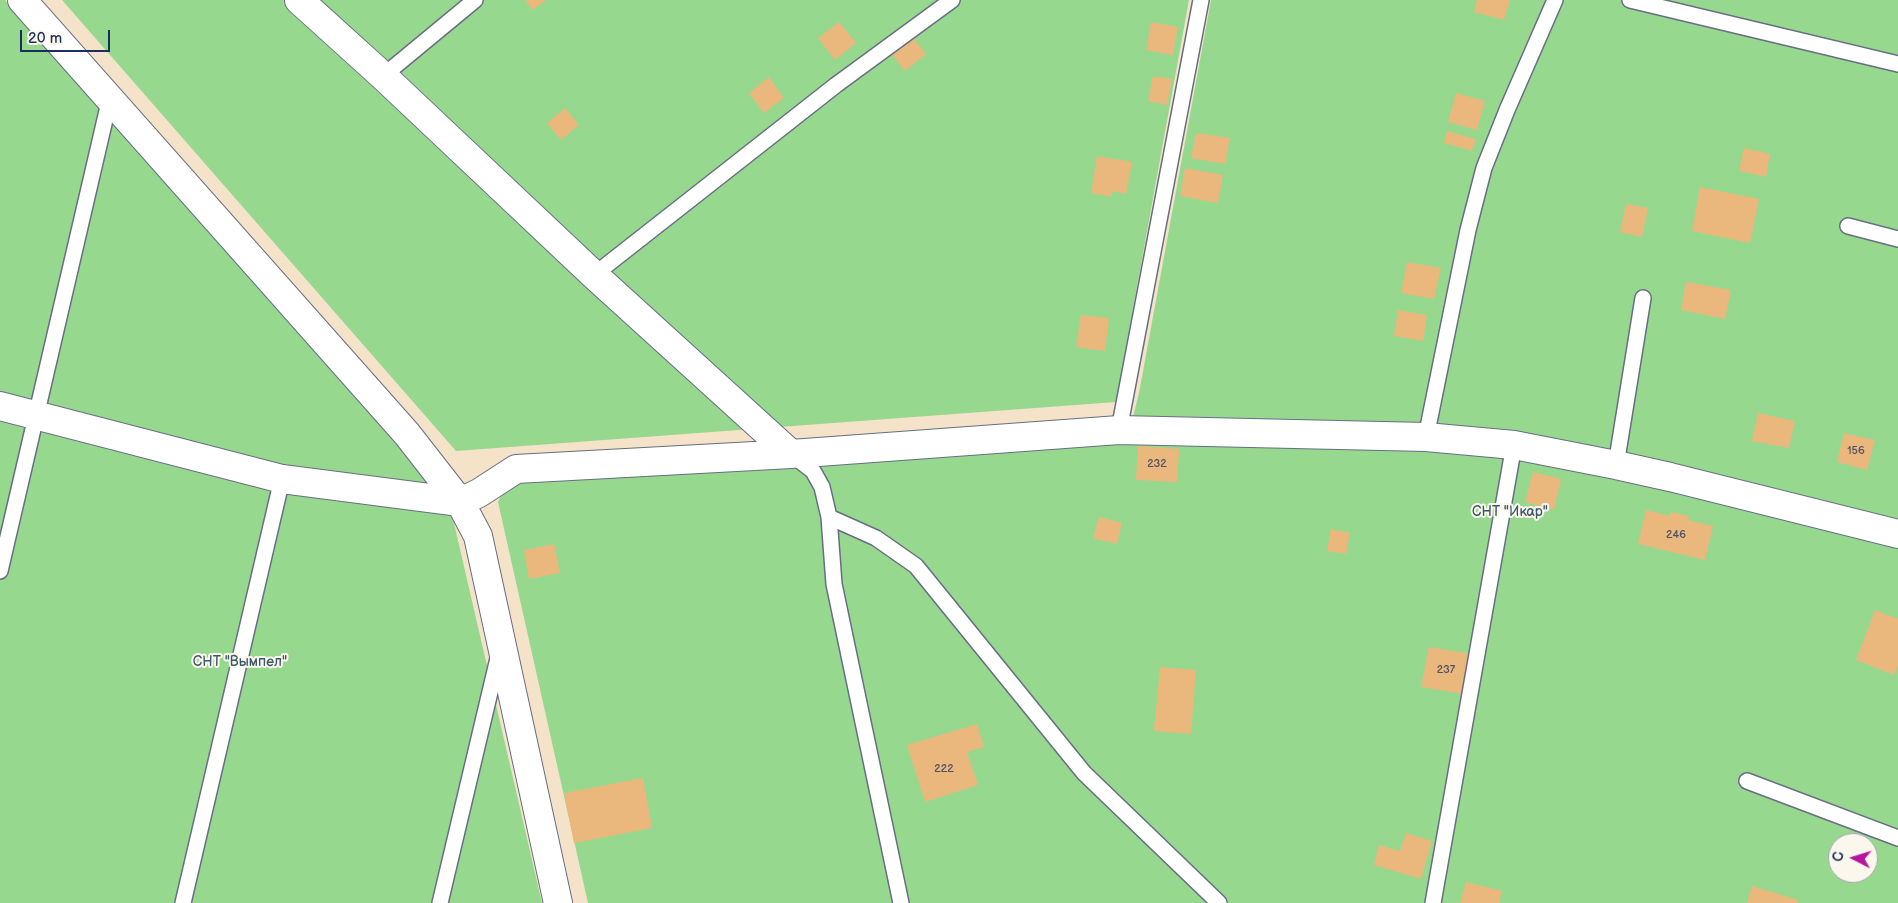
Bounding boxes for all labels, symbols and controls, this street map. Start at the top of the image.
scale bar [22,20,112,52]
text: 20 m [28,29,62,48]
house number: 156 [1847,444,1865,458]
house number: 232 [1147,457,1167,471]
park label: СНТ "Икар" [1472,504,1548,520]
house number: 246 [1666,528,1686,542]
park label: СНТ "Вымпел" [193,654,287,670]
house number: 237 [1437,663,1455,677]
house number: 222 [934,762,954,776]
north arrow [1828,833,1878,883]
text: С [1830,851,1847,862]

